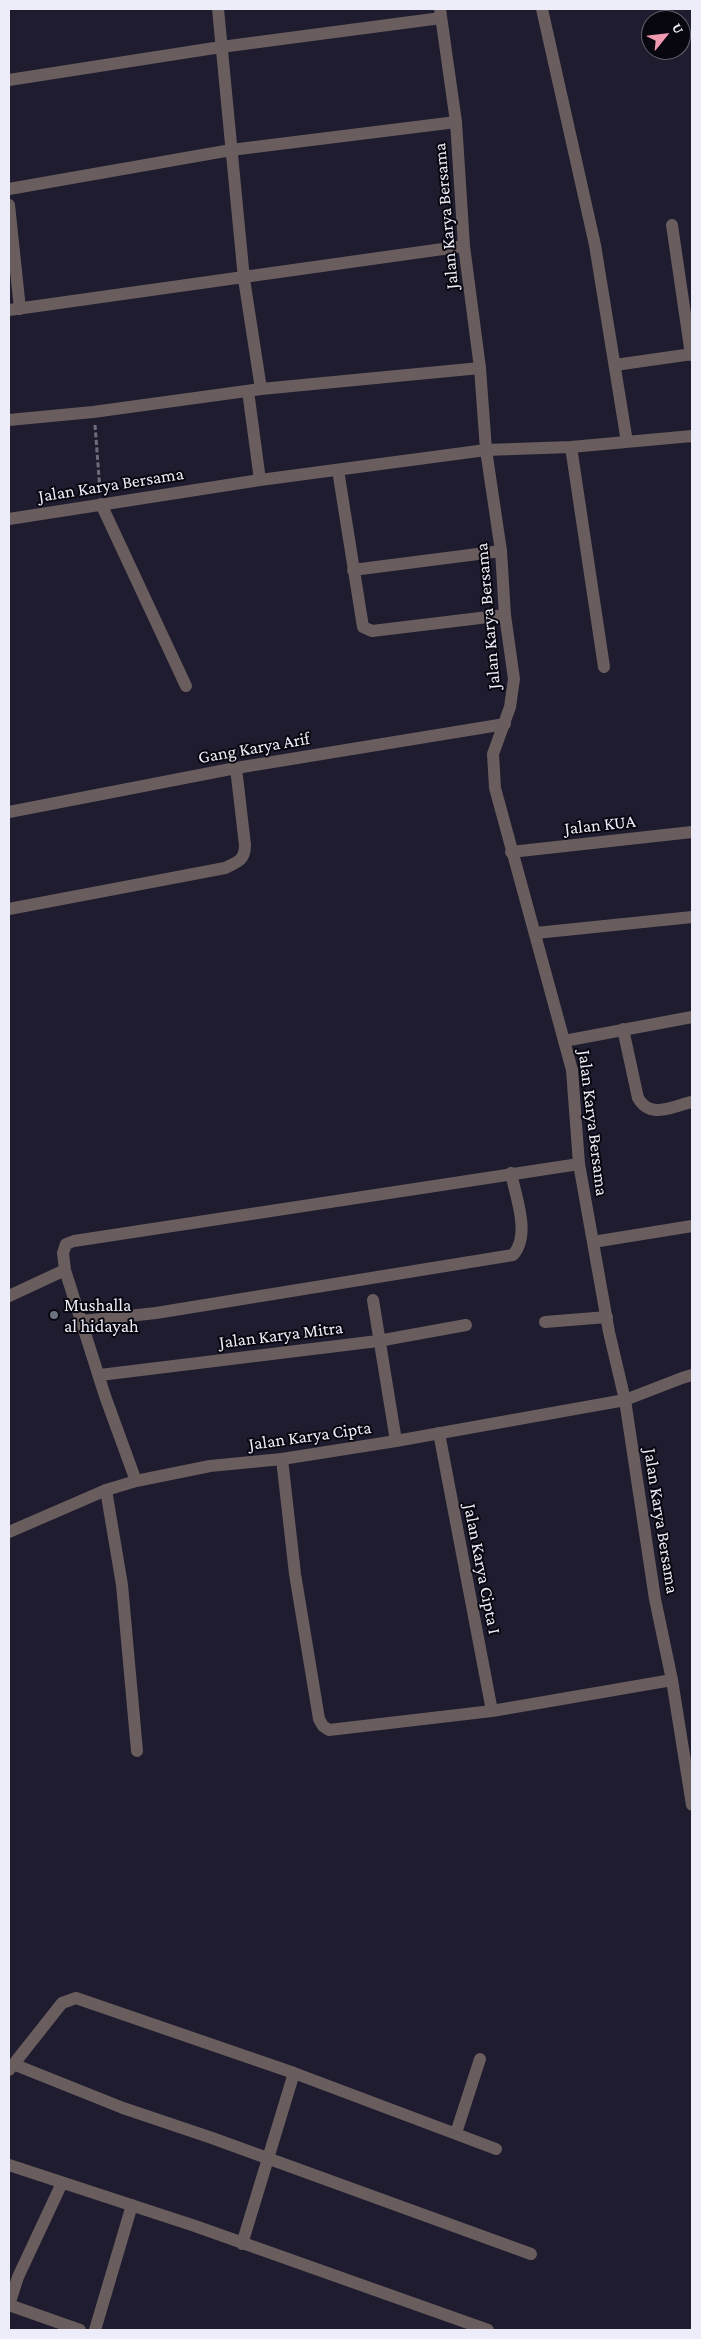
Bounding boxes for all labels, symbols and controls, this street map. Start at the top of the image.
north arrow [641,10,691,60]
text: U [669,20,688,36]
street label: Jalan Karya Bersama [429,142,463,290]
street label: Jalan Karya Bersama [37,463,185,507]
street label: Jalan Karya Bersama [471,542,505,690]
street label: Gang Karya Arif [197,728,311,768]
street label: Jalan KUA [563,811,637,839]
street label: Jalan Karya Bersama [573,1049,613,1197]
place label: Mushalla al hidayah [64,1294,139,1336]
marker: Mushalla al hidayah [48,1309,60,1321]
street label: Jalan Karya Mitra [218,1317,344,1353]
street label: Jalan Karya Cipta [247,1417,373,1455]
street label: Jalan Karya Bersama [639,1447,683,1595]
street label: Jalan Karya Cipta I [459,1502,505,1636]

